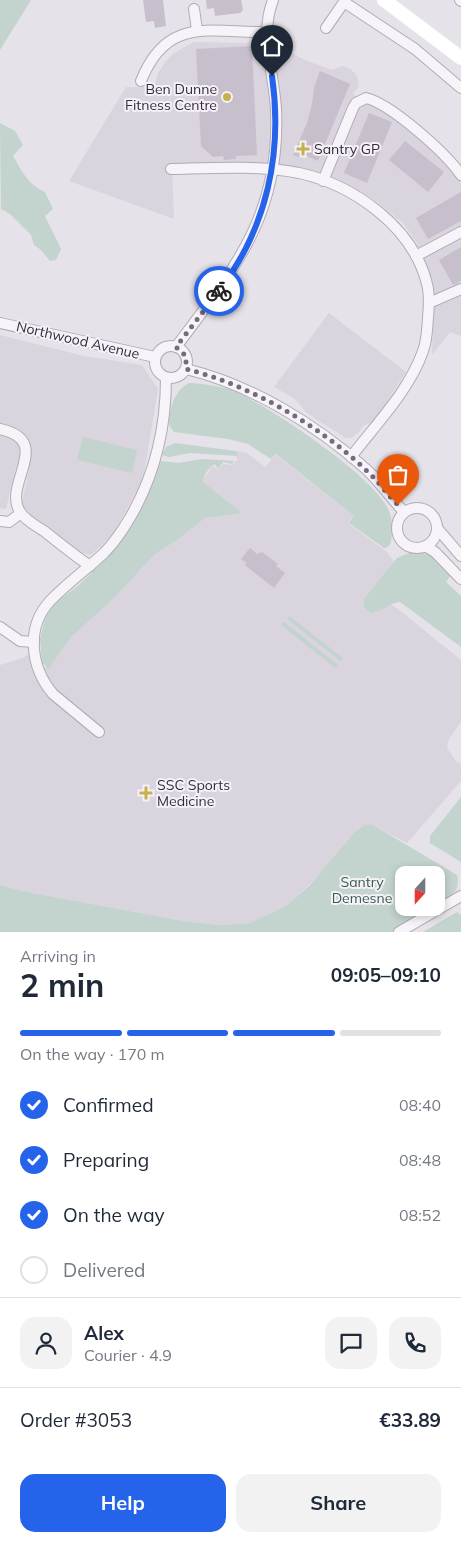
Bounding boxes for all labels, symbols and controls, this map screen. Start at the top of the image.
pin [251,25,293,76]
icon: home [258,32,286,60]
place label: Ben Dunne Fitness Centre [125,80,217,114]
marker: Ben Dunne Fitness Centre [221,91,233,103]
place label: Santry GP [314,140,380,158]
marker: Santry GP [296,142,310,156]
courier [194,266,244,316]
icon: bike [205,277,233,305]
street label: Northwood Avenue [15,317,141,363]
pin [377,454,419,505]
icon: bag [384,461,412,489]
place label: SSC Sports Medicine [157,776,230,810]
marker: SSC Sports Medicine [139,786,153,800]
north arrow [395,866,445,916]
map controls [395,866,445,916]
park label: Santry Demesne [332,873,392,907]
text: Arriving in [20,946,96,966]
text: 09:05–09:10 [331,963,441,987]
text: 2 min [20,965,104,1005]
text: On the way · 170 m [20,1044,165,1064]
icon: check [20,1091,48,1119]
text: Confirmed [63,1093,154,1117]
text: 08:40 [399,1095,441,1115]
icon: check [20,1146,48,1174]
text: Preparing [63,1148,149,1172]
text: 08:48 [399,1150,441,1170]
icon: check [20,1201,48,1229]
text: On the way [63,1203,165,1227]
text: 08:52 [399,1205,441,1225]
text: Delivered [63,1258,145,1282]
button: person [20,1317,72,1369]
button: chat [325,1317,377,1369]
button: phone [389,1317,441,1369]
text: Alex [84,1321,124,1345]
text: Courier · 4.9 [84,1345,172,1365]
text: Order #3053 [20,1408,132,1432]
text: €33.89 [379,1408,441,1432]
button: Help [20,1474,226,1532]
button: Share [236,1474,441,1532]

